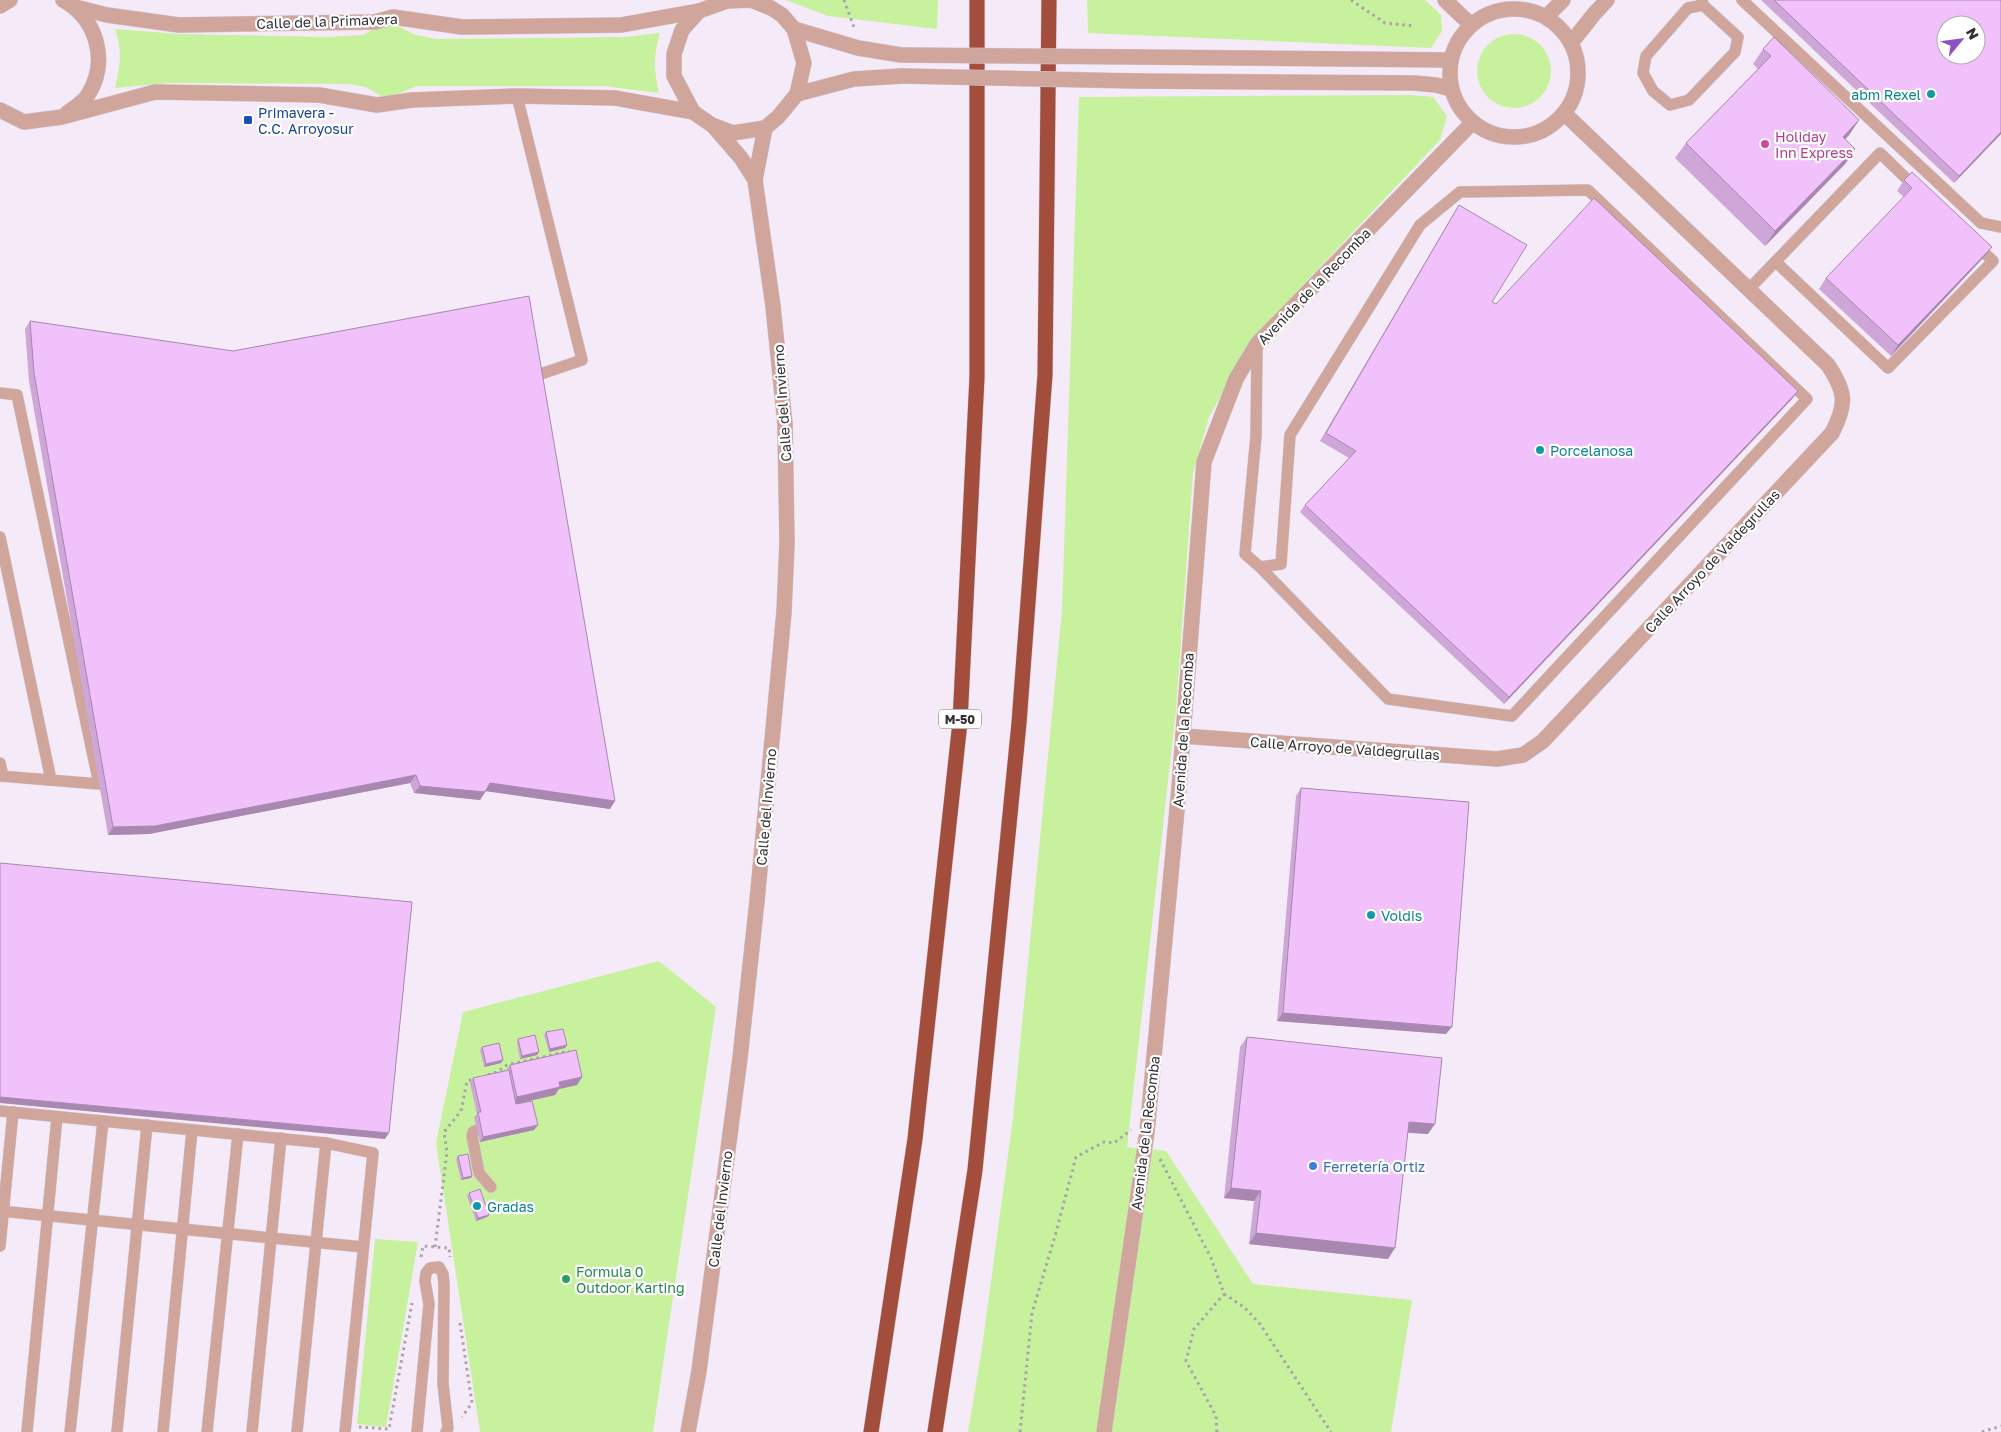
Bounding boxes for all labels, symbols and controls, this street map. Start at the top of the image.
street label: Calle de la Primavera [256,10,398,32]
north arrow [1936,15,1986,65]
text: N [1963,25,1983,42]
place label: abm Rexel [1851,86,1921,103]
marker: abm Rexel [1925,88,1937,100]
place label: Primavera - C.C. Arroyosur [258,104,354,137]
marker: Primavera - C.C. Arroyosur [242,114,254,126]
place label: Holiday Inn Express [1775,128,1853,161]
marker: Holiday Inn Express [1759,138,1771,150]
street label: Avenida de la Recomba [1254,224,1374,348]
street label: Calle del Invierno [769,344,795,462]
place label: Porcelanosa [1550,442,1633,459]
marker: Porcelanosa [1534,444,1546,456]
street label: Calle Arroyo de Valdegrullas [1641,486,1783,636]
street label: Avenida de la Recomba [1169,652,1197,808]
road number: M-50 [939,710,981,729]
street label: Calle Arroyo de Valdegrullas [1250,733,1440,763]
street label: Calle del Invierno [752,748,780,866]
place label: Voldis [1381,907,1422,924]
marker: Voldis [1365,909,1377,921]
street label: Avenida de la Recomba [1127,1055,1163,1211]
street label: Calle del Invierno [704,1150,736,1268]
place label: Ferretería Ortiz [1323,1158,1425,1175]
marker: Ferretería Ortiz [1307,1160,1319,1172]
place label: Gradas [487,1198,534,1215]
marker: Gradas [471,1200,483,1212]
place label: Formula 0 Outdoor Karting [576,1263,685,1296]
marker: Formula 0 Outdoor Karting [560,1273,572,1285]

